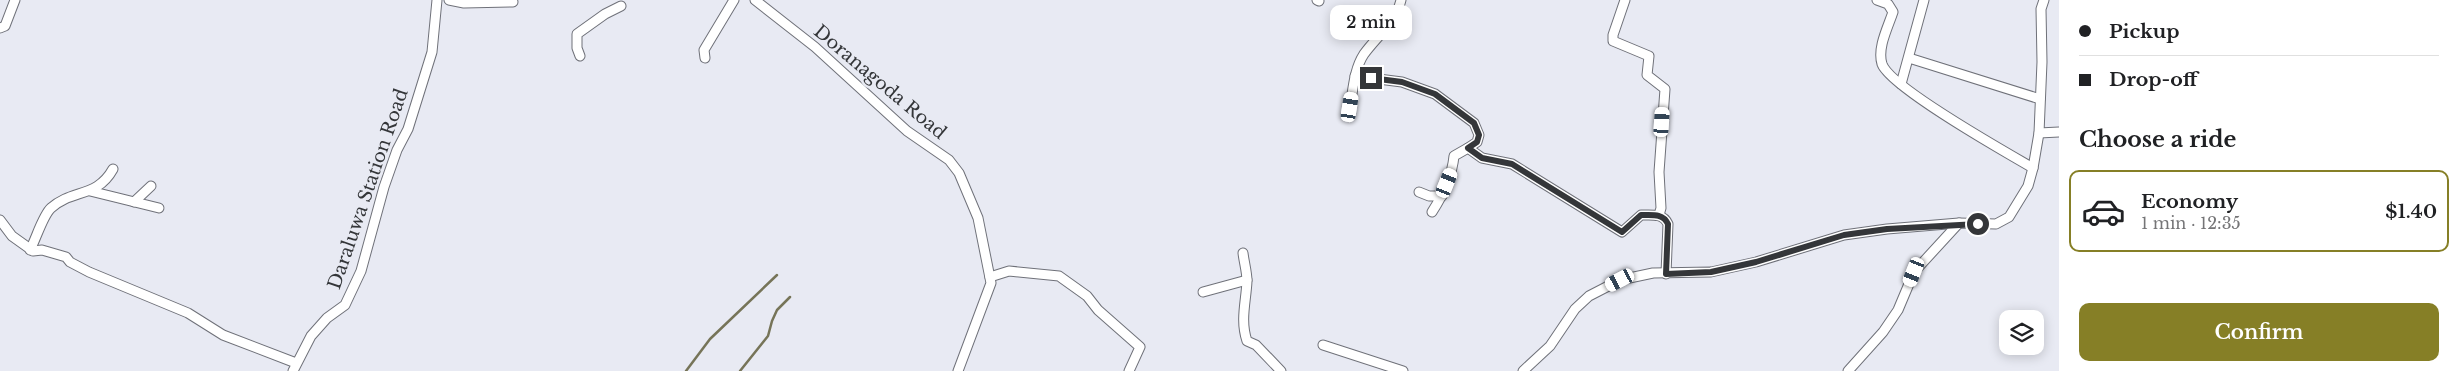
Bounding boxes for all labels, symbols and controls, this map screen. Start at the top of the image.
callout: 2 min [1330,5,1412,40]
text: 2 min [1346,12,1396,32]
street label: Doranagoda Road [809,20,951,144]
text: Pickup [2109,20,2180,43]
route end [1360,67,1382,89]
text: Drop-off [2109,68,2198,91]
street label: Daraluwa Station Road [323,86,413,292]
car [1340,91,1359,123]
car [1653,107,1670,137]
text: Choose a ride [2079,126,2236,153]
car [1434,166,1459,200]
icon: car [2081,189,2126,234]
text: Economy [2141,190,2238,213]
text: $1.40 [2385,200,2437,223]
route start [1967,213,1989,235]
text: 1 min · 12:35 [2141,213,2241,233]
car [1901,255,1926,289]
car [1603,267,1636,293]
button: Confirm [2079,303,2439,361]
map controls [1999,310,2044,355]
button: layers [1999,310,2044,355]

